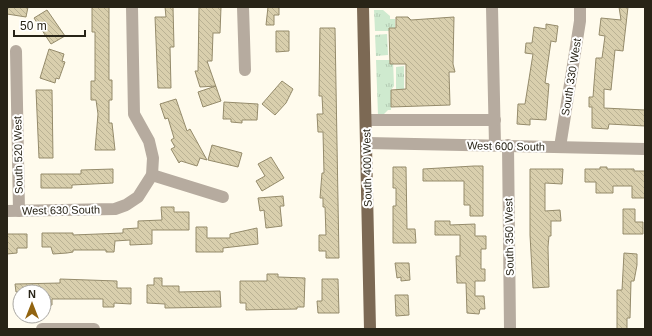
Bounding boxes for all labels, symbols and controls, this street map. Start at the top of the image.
scale bar [14,12,85,38]
text: 50 m [20,19,47,33]
street label: South 330 West [559,38,583,116]
street label: South 520 West [11,116,25,194]
street label: South 400 West [360,129,374,207]
street label: West 600 South [467,139,545,153]
street label: South 350 West [502,198,516,276]
street label: West 630 South [22,203,100,217]
north arrow [12,284,52,324]
text: N [28,288,36,300]

